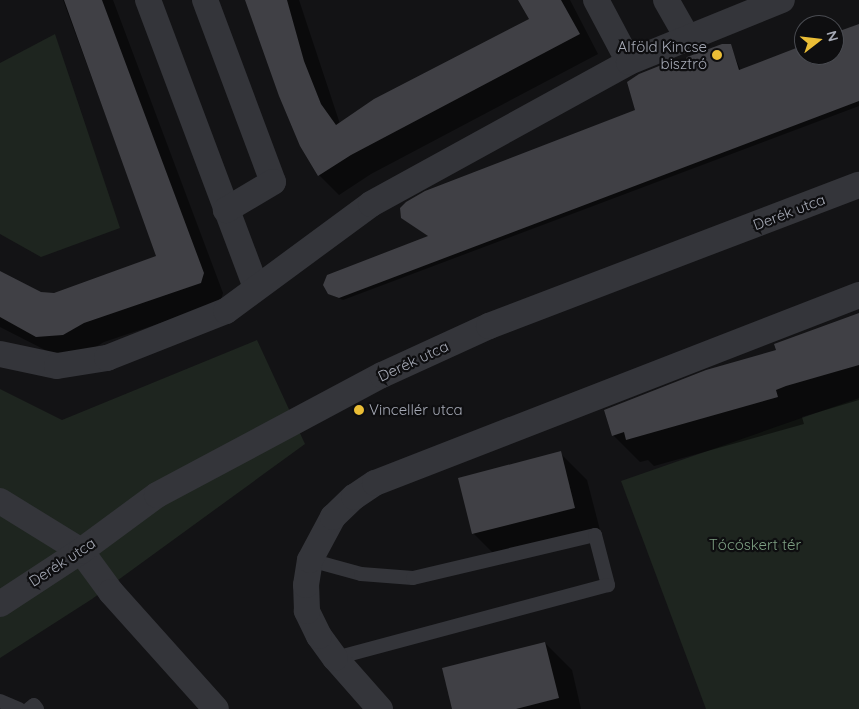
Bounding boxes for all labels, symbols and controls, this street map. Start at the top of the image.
north arrow [794,15,844,65]
text: N [822,29,843,44]
place label: Alföld Kincse bisztró [618,37,707,72]
marker: Alföld Kincse bisztró [711,49,723,61]
street label: Derék utca [750,190,828,234]
street label: Derék utca [375,337,451,385]
place label: Vincellér utca [369,401,463,419]
marker: Vincellér utca [353,404,365,416]
street label: Derék utca [25,534,99,590]
park label: Tócóskert tér [709,536,801,554]

